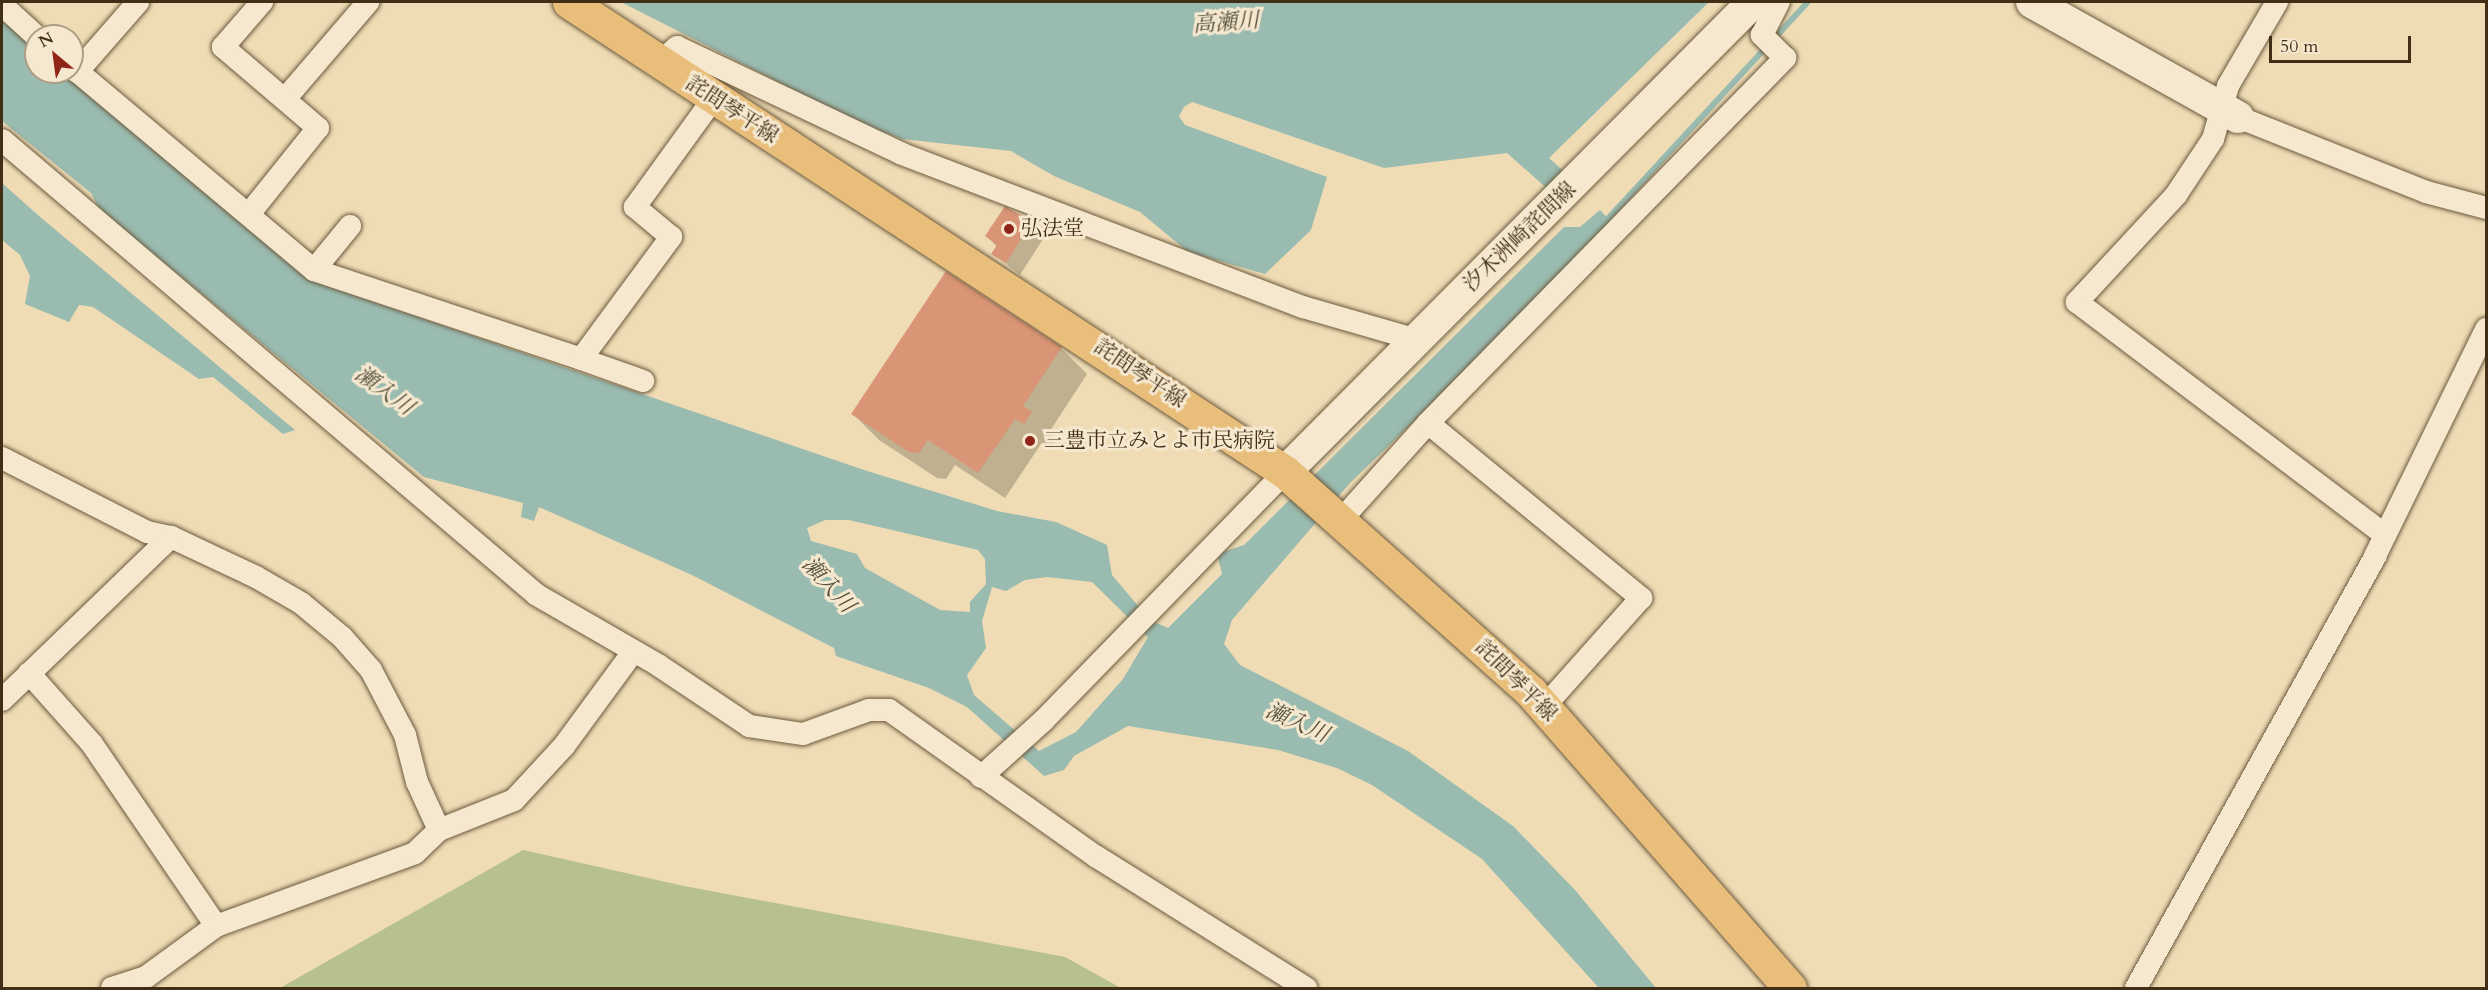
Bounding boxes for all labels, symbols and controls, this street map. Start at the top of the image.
water label: 高瀬川 [1192,8,1260,38]
north arrow [24,24,84,84]
scale bar [2272,24,2414,62]
text: N [35,27,58,53]
text: 50 m [2280,34,2319,59]
street label: 詫間琴平線 [681,71,783,149]
street label: 汐木洲崎詫間線 [1458,177,1582,297]
place label: 弘法堂 [1021,216,1084,242]
marker: 弘法堂 [1002,222,1016,236]
street label: 詫間琴平線 [1089,334,1191,414]
water label: 瀬入川 [350,361,418,421]
place label: 三豊市立みとよ市民病院 [1044,428,1275,454]
marker: 三豊市立みとよ市民病院 [1021,432,1039,450]
water label: 瀬入川 [796,552,860,618]
street label: 詫間琴平線 [1470,635,1562,727]
water label: 瀬入川 [1261,698,1333,748]

